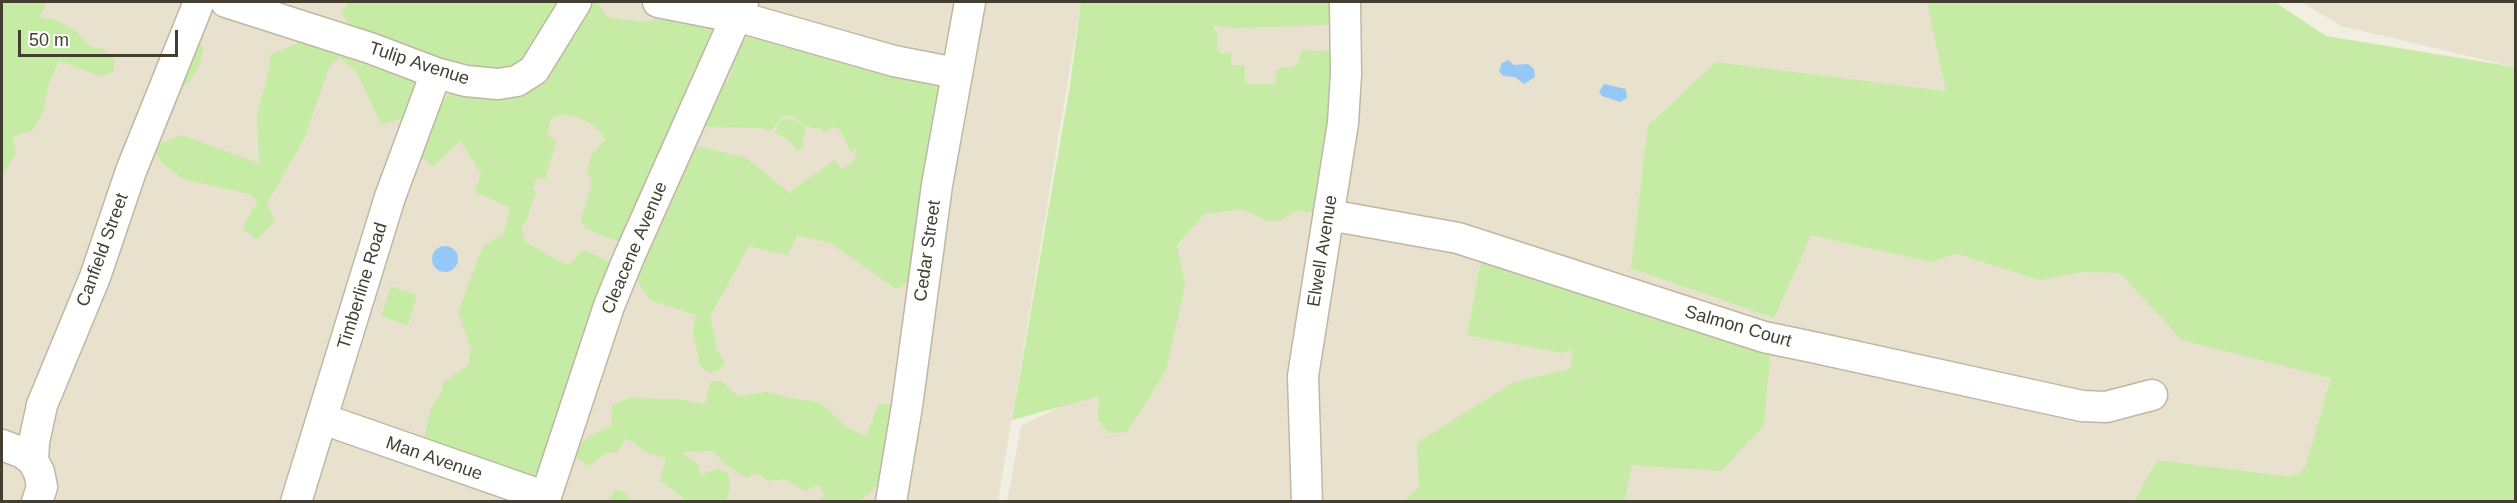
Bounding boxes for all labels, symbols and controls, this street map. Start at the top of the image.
scale bar [21,18,182,56]
text: 50 m [29,30,69,50]
street label: Tulip Avenue [366,38,472,90]
street label: Cleacene Avenue [597,179,673,317]
street label: Canfield Street [72,190,134,310]
street label: Elwell Avenue [1304,194,1342,308]
street label: Cedar Street [910,199,946,303]
street label: Timberline Road [333,220,393,352]
street label: Salmon Court [1682,301,1794,353]
street label: Man Avenue [383,432,485,486]

